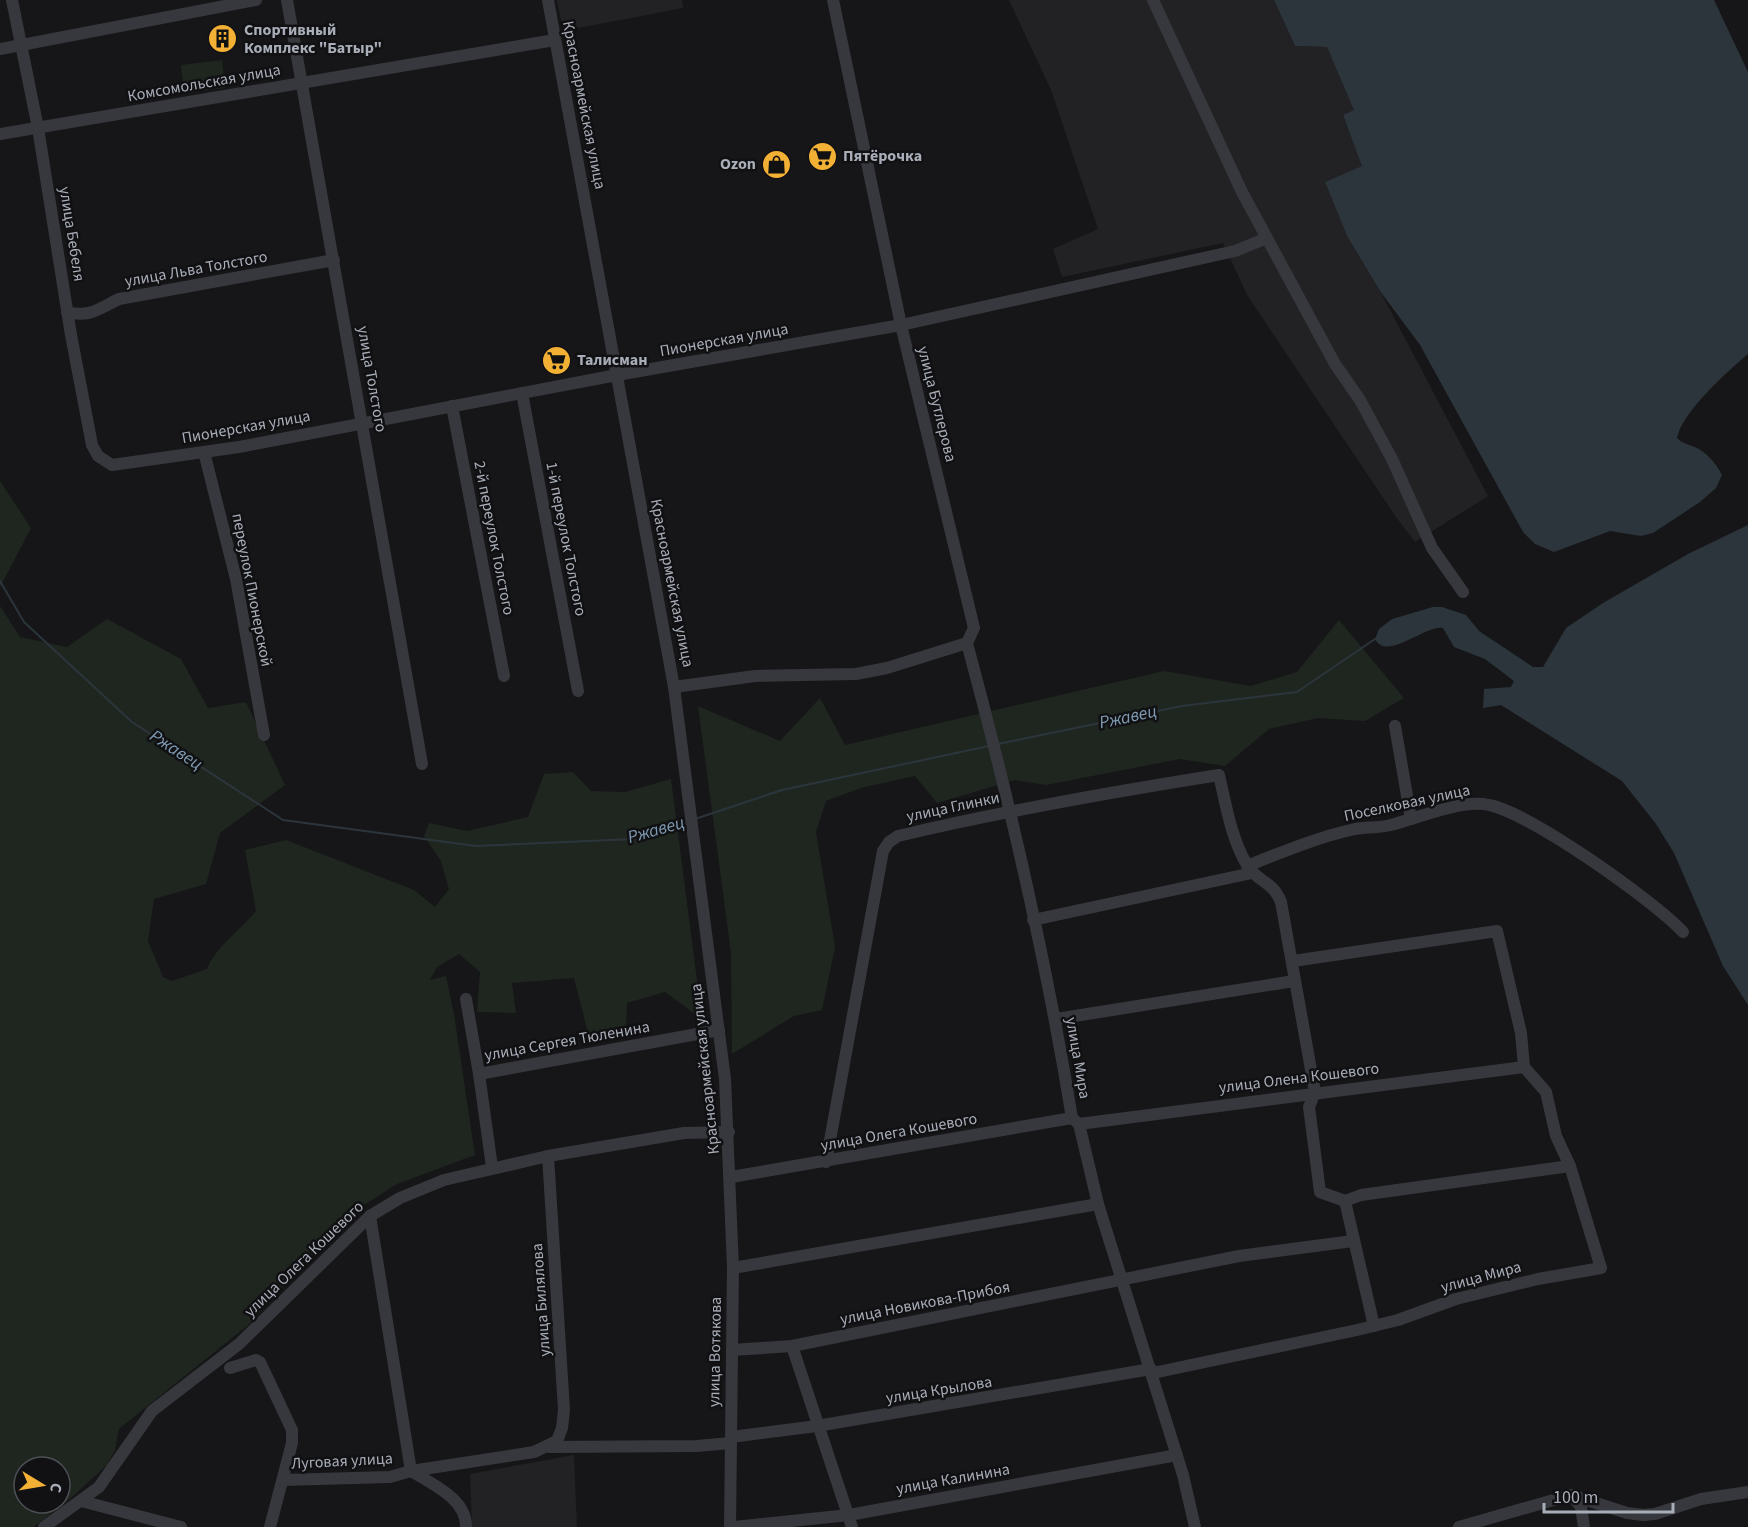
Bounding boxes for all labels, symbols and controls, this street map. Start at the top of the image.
place label: Спортивный Комплекс "Батыр" [244,19,382,59]
street label: Красноармейская улица [557,19,611,191]
building icon: Спортивный Комплекс "Батыр" [207,23,239,55]
street label: Комсомольская улица [126,59,282,107]
supermarket icon: Пятёрочка [806,140,838,172]
place label: Пятёрочка [843,145,922,167]
shop icon: Ozon [761,148,793,180]
place label: Ozon [720,153,756,175]
street label: улица Бебеля [54,185,90,283]
street label: улица Льва Толстого [123,246,269,292]
street label: Пионерская улица [658,318,790,362]
street label: улица Толстого [352,324,392,434]
supermarket icon: Талисман [540,344,572,376]
street label: улица Бутлерова [912,344,962,464]
place label: Талисман [577,349,648,371]
street label: Пионерская улица [180,405,312,449]
street label: 2-й переулок Толстого [468,459,520,617]
street label: 1-й переулок Толстого [540,460,592,618]
street label: Красноармейская улица [645,497,699,669]
street label: переулок Пионерской [226,511,278,669]
water label: Ржавец [1097,699,1159,735]
water label: Ржавец [145,724,207,776]
street label: Поселковая улица [1342,779,1472,827]
street label: улица Глинки [904,786,1002,828]
water label: Ржавец [624,810,688,850]
street label: Красноармейская улица [685,983,725,1155]
street label: улица Мира [1060,1015,1096,1101]
street label: улица Сергея Тюленина [483,1016,651,1066]
street label: улица Олена Кошевого [1218,1057,1380,1099]
street label: улица Олега Кошевого [819,1107,979,1157]
street label: улица Олега Кошевого [239,1196,369,1322]
street label: улица Билялова [526,1243,556,1357]
street label: улица Мира [1438,1256,1524,1298]
street label: улица Новикова-Прибоя [838,1276,1012,1330]
street label: улица Вотякова [703,1297,727,1407]
street label: улица Крылова [884,1371,994,1409]
street label: Луговая улица [291,1447,393,1475]
north arrow [12,1455,72,1515]
street label: улица Калинина [894,1458,1012,1500]
scale bar [1544,1476,1673,1514]
text: С [44,1481,67,1494]
text: 100 m [1553,1485,1598,1510]

